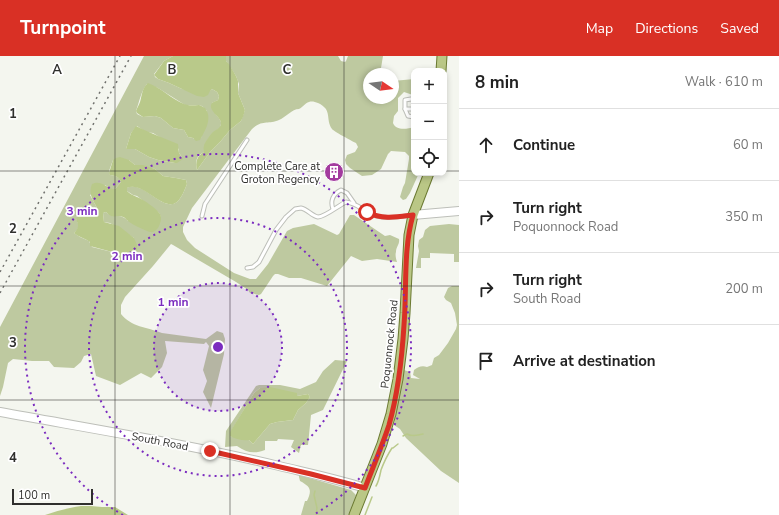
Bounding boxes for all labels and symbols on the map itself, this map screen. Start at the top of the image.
text: A [52,61,62,79]
text: B [168,61,177,79]
text: C [283,61,292,79]
north arrow [363,68,399,104]
text: 1 [9,105,17,123]
place label: Complete Care at Groton Regency [234,159,320,187]
building icon: Complete Care at Groton Regency [323,161,345,183]
text: 3 min [66,203,98,219]
route start [358,203,376,221]
text: 2 [9,220,17,238]
text: 2 min [111,248,143,264]
text: 1 min [157,294,189,310]
street label: Poquonnock Road [377,299,402,389]
text: 3 [9,334,17,352]
centre of rings [211,340,225,354]
street label: South Road [130,429,190,454]
route end [201,442,219,460]
text: 4 [9,449,17,467]
scale bar [12,487,93,506]

